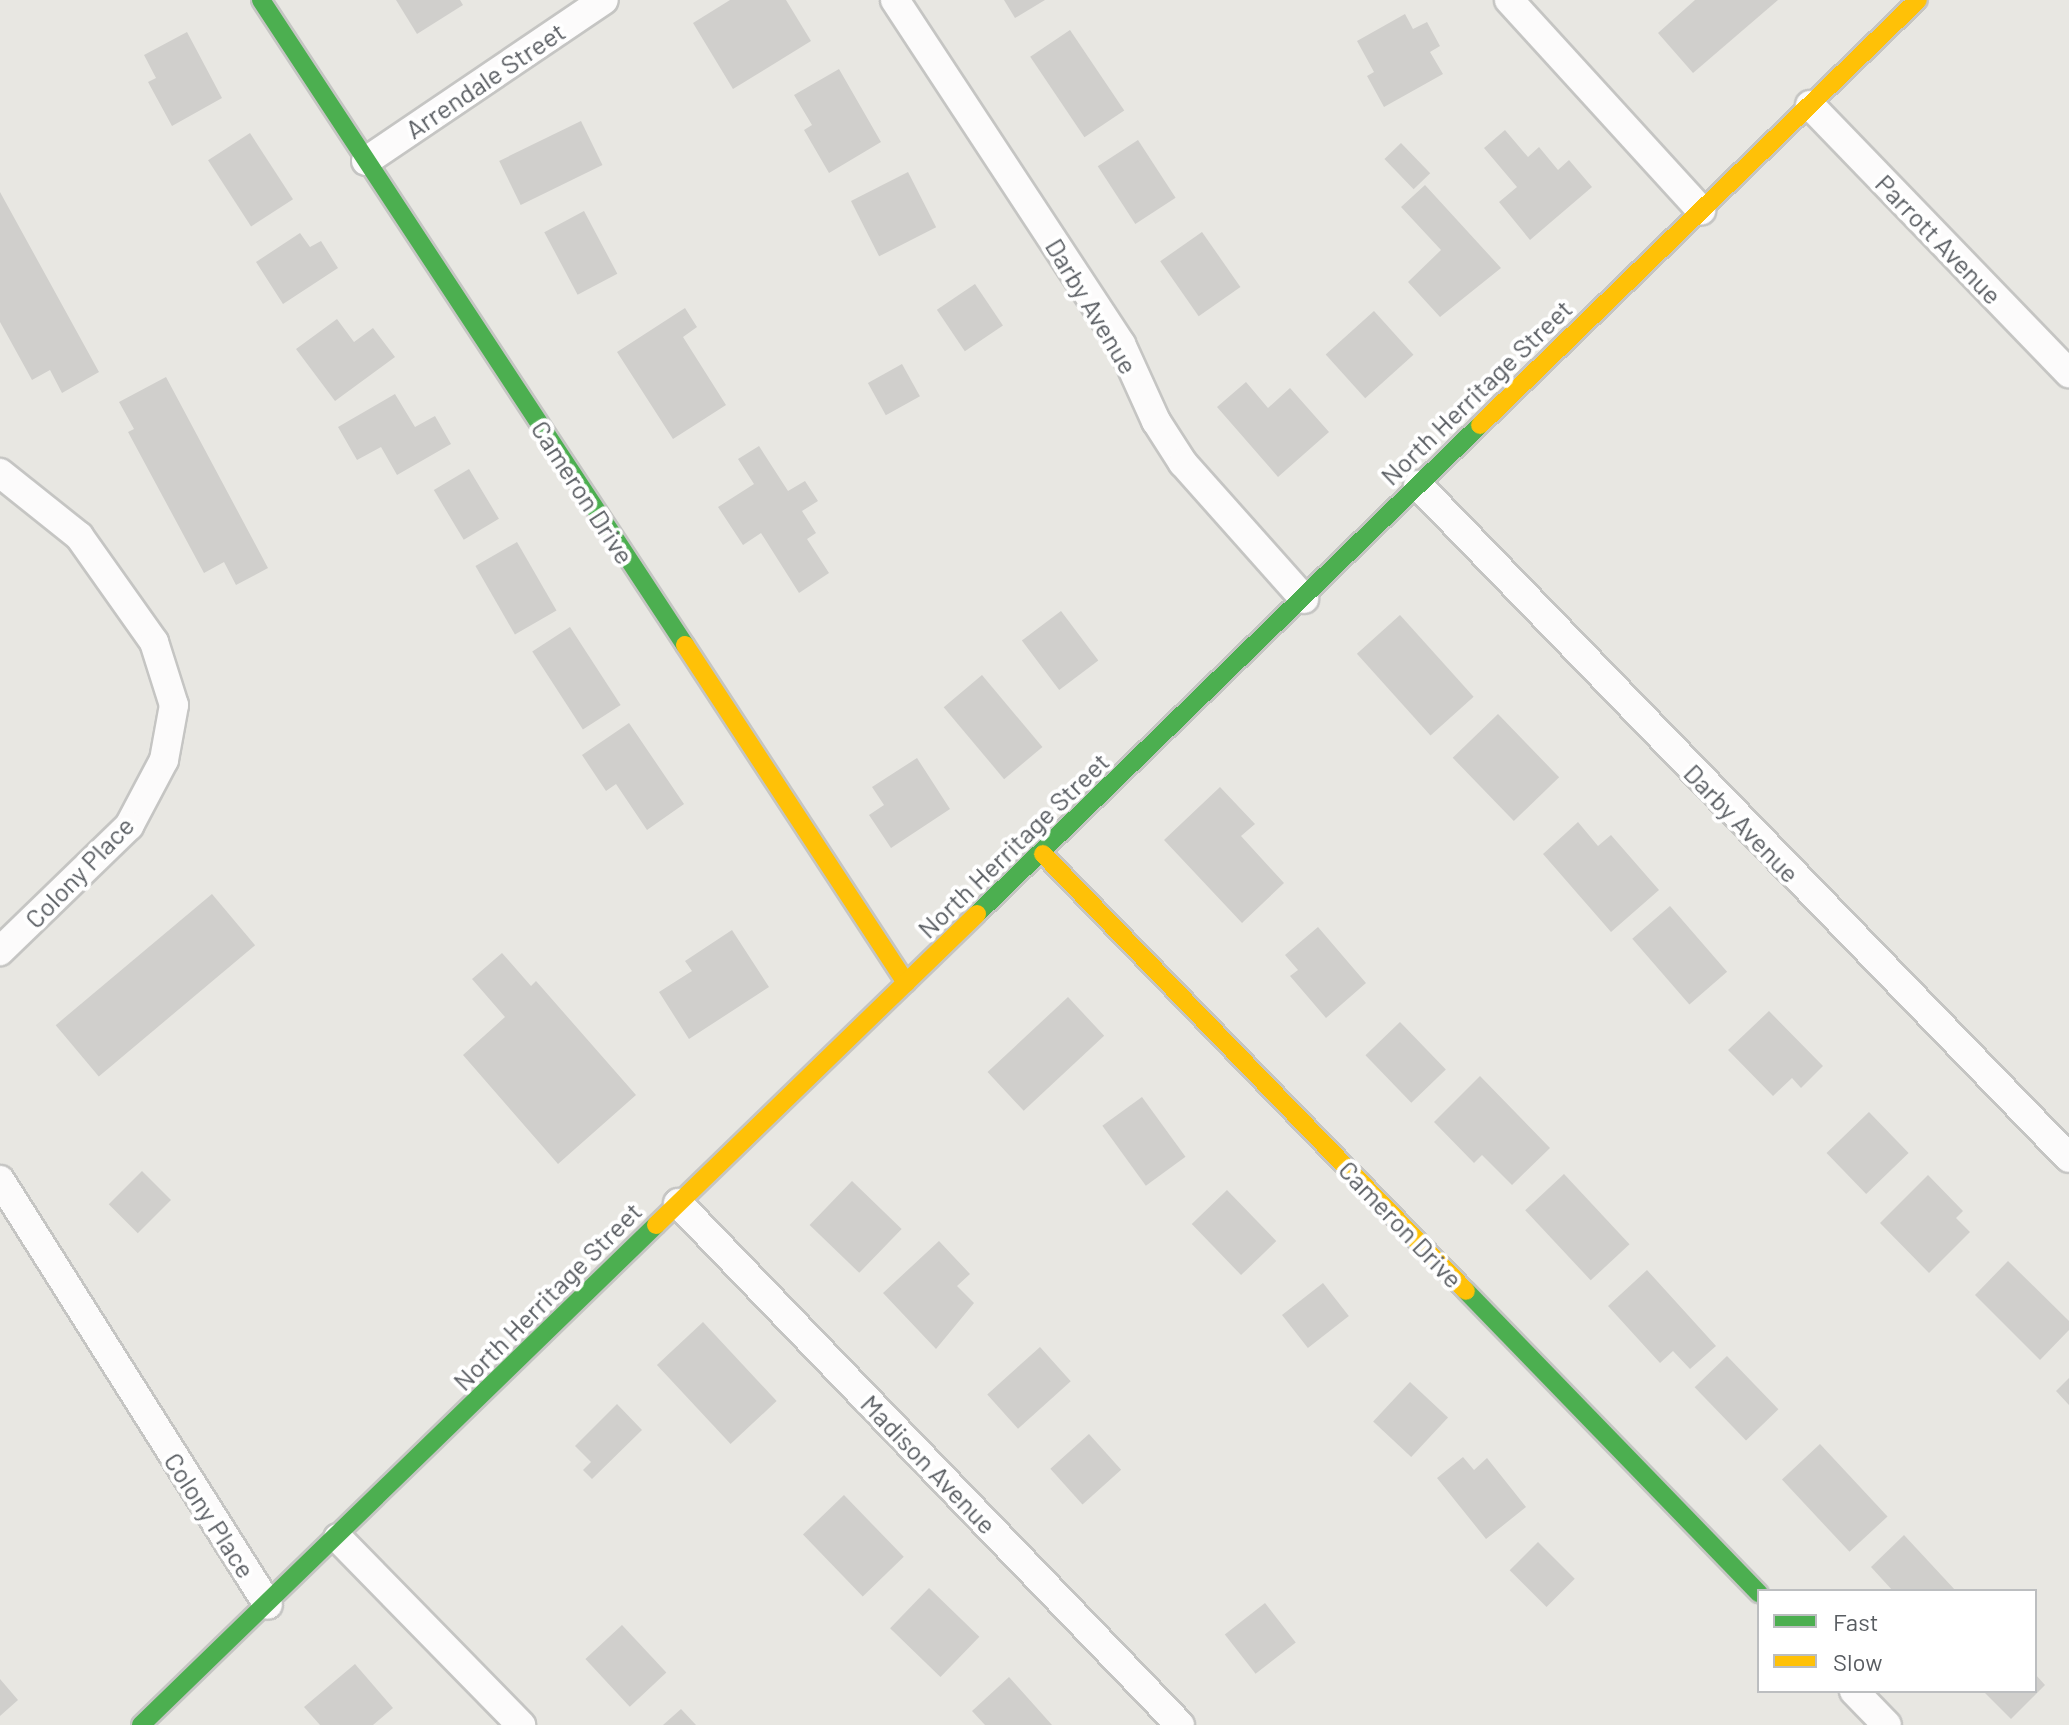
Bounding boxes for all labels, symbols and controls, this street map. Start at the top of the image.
street label: Arrendale Street [399,15,571,145]
street label: Parrott Avenue [1869,168,2009,310]
street label: Darby Avenue [1039,233,1145,379]
street label: North Herritage Street [1374,293,1578,491]
street label: Cameron Drive [525,414,641,570]
street label: North Herritage Street [911,746,1115,944]
street label: Darby Avenue [1678,757,1806,889]
street label: Colony Place [18,810,140,934]
street label: Cameron Drive [1333,1154,1469,1294]
street label: North Herritage Street [446,1195,648,1397]
street label: Madison Avenue [855,1388,1003,1540]
street label: Colony Place [158,1447,262,1583]
legend [1757,1589,2037,1693]
text: Fast [1833,1607,1878,1636]
text: Slow [1833,1647,1882,1676]

